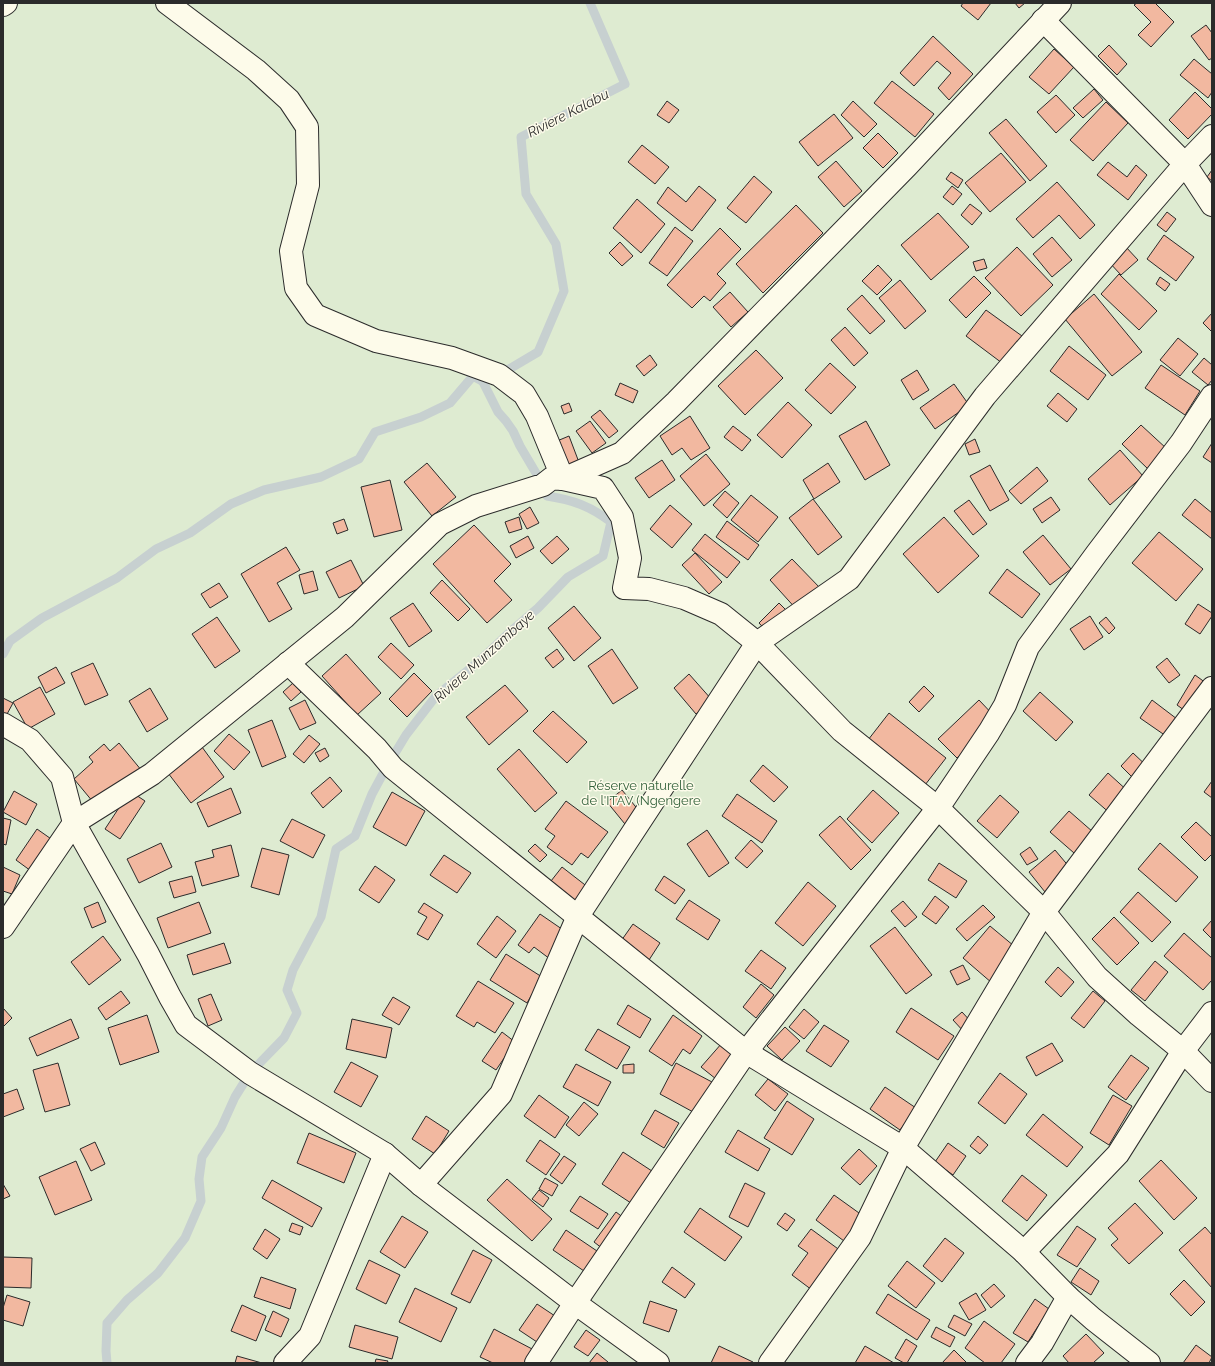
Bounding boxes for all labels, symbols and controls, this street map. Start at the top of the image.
water label: Riviere Kalabu [525,86,611,140]
water label: Riviere Munzambaye [430,606,538,705]
park label: Réserve naturelle de l'ITAV (Ngengere [581,778,701,808]

